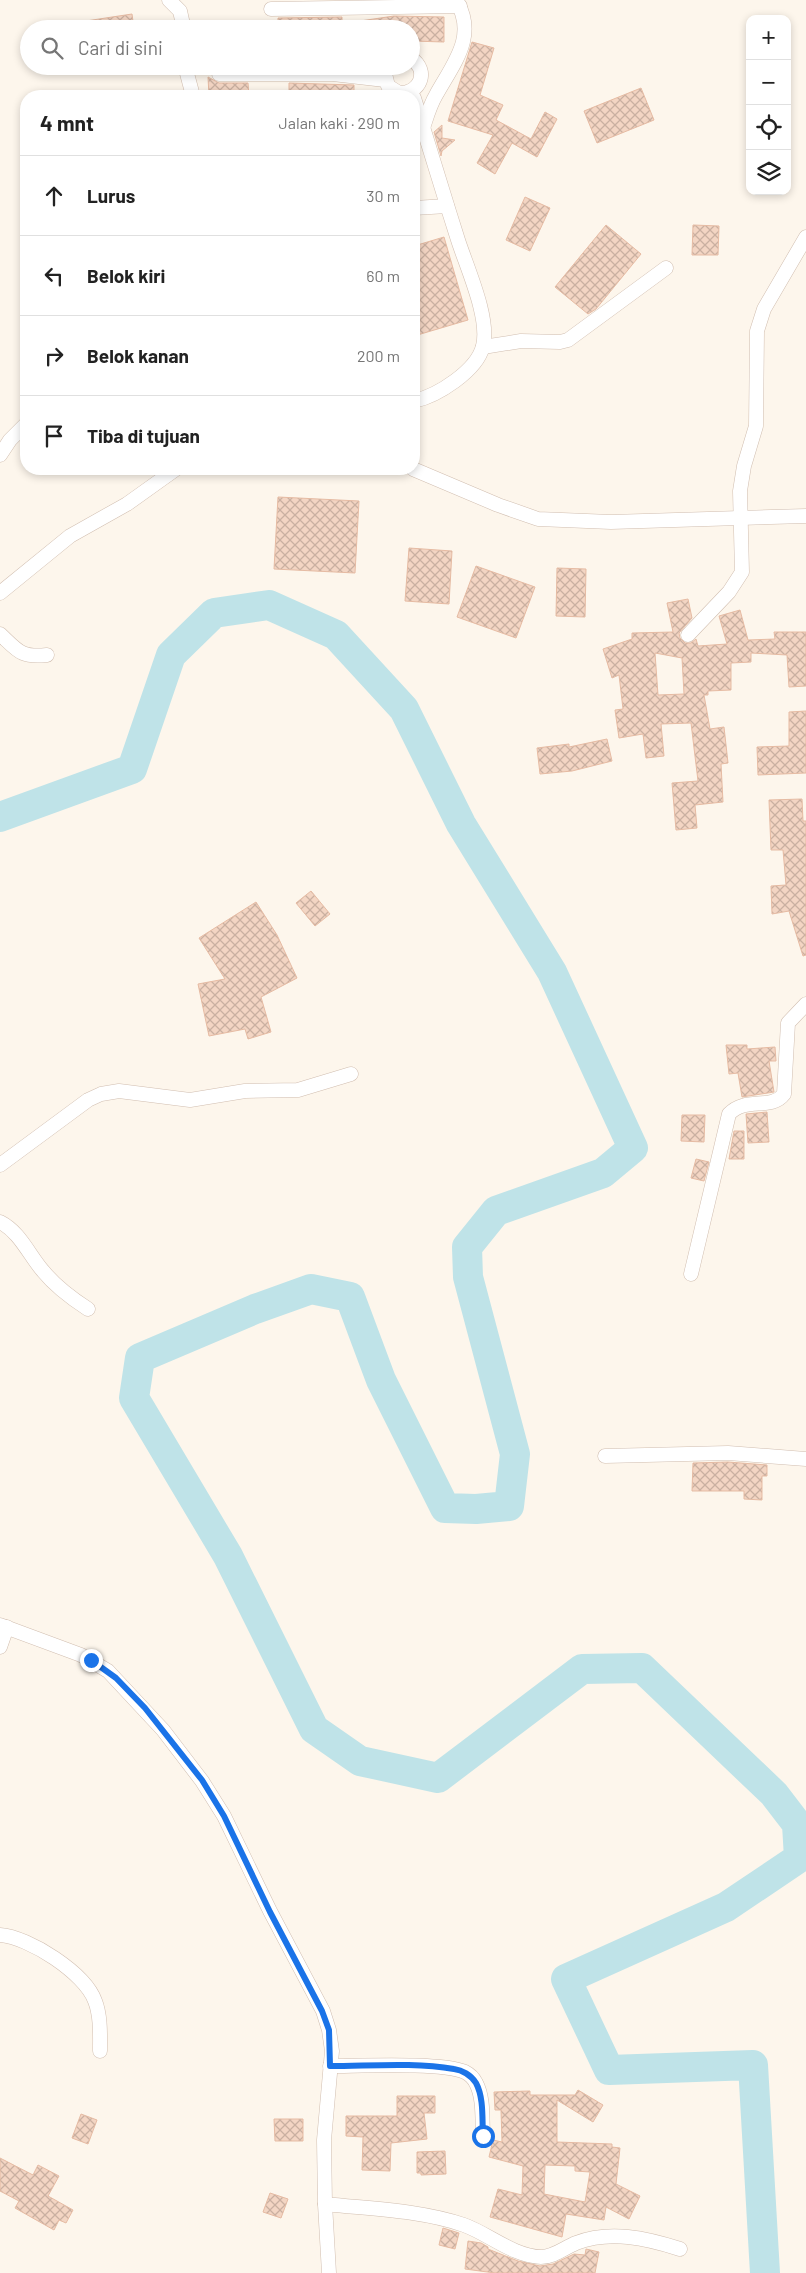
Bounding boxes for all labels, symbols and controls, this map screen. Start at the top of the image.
map controls [746,15,791,195]
button: + [746,15,791,60]
search box [20,20,420,75]
icon: search [38,34,66,62]
text: Cari di sini [78,36,163,59]
button: − [746,60,791,105]
button: locate [746,105,791,150]
text: 4 mnt [40,110,94,135]
text: Jalan kaki · 290 m [279,113,400,132]
button: layers [746,150,791,195]
icon: ahead [40,182,68,210]
text: Lurus [87,184,135,207]
text: 30 m [366,186,400,205]
icon: left [40,262,68,290]
text: Belok kiri [87,264,165,287]
text: 60 m [366,266,400,285]
icon: right [40,342,68,370]
text: Belok kanan [87,344,189,367]
text: 200 m [357,346,400,365]
icon: arrive [40,422,68,450]
text: Tiba di tujuan [87,424,200,447]
route end [80,1649,103,1672]
route start [472,2125,495,2148]

